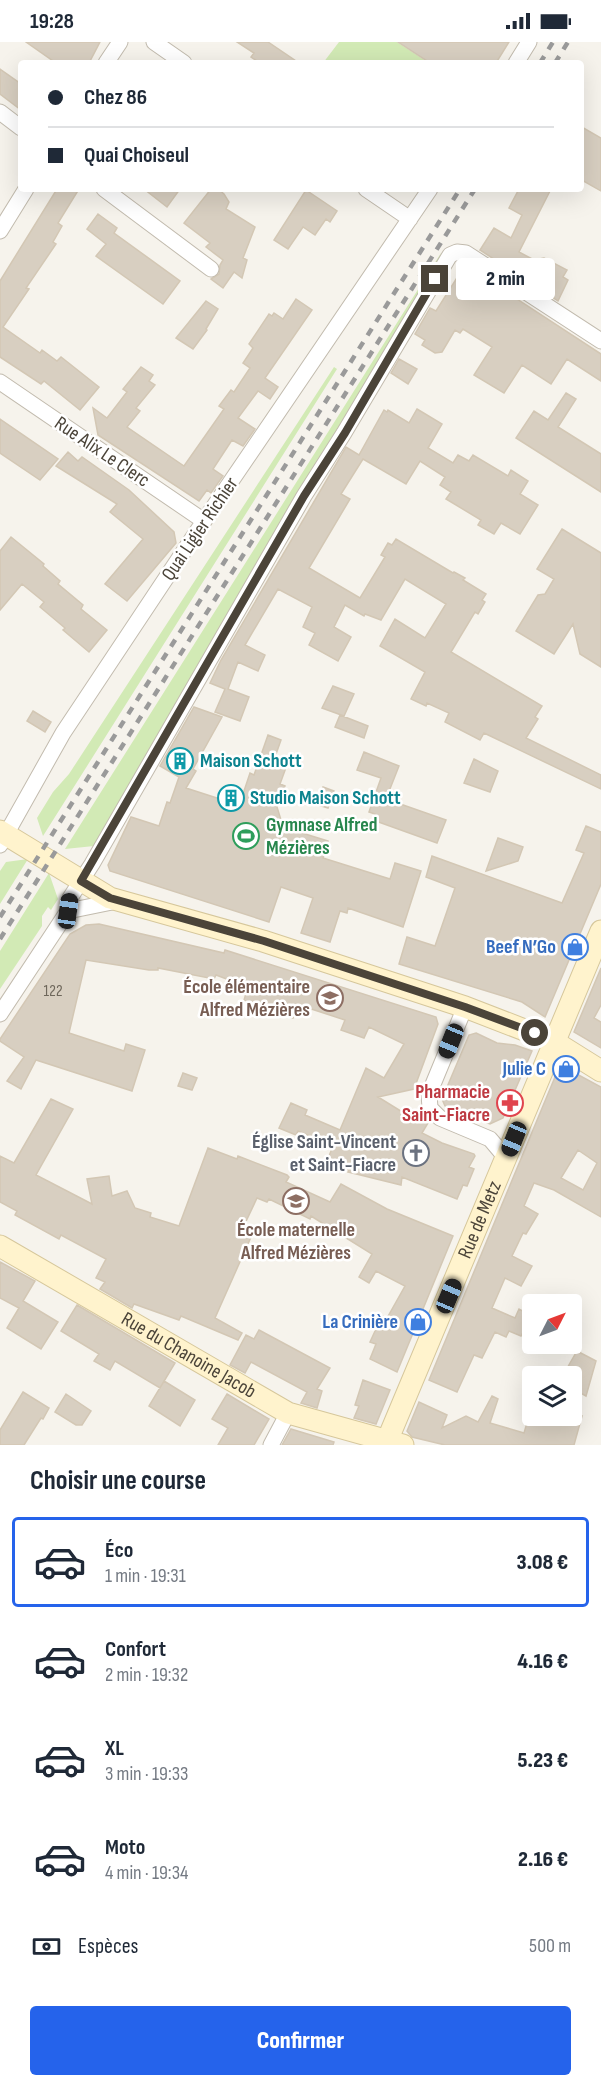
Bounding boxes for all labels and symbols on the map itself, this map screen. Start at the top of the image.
callout: 2 min [456,258,555,300]
route end [421,265,448,292]
street label: Rue Alix Le Clerc [50,411,154,493]
street label: Quai Ligier Richier [157,472,244,585]
building icon: Maison Schott [165,746,195,776]
place label: Maison Schott [200,749,302,773]
building icon: Studio Maison Schott [216,783,246,813]
place label: Studio Maison Schott [250,786,401,810]
place label: Gymnase Alfred Mézières [266,813,378,860]
sports icon: Gymnase Alfred Mézières [231,821,261,851]
car [57,892,79,930]
shop icon: Beef N’Go [560,932,590,962]
place label: Beef N’Go [486,935,556,959]
place label: École élémentaire Alfred Mézières [183,975,310,1022]
house number: 122 [44,982,62,1001]
school or university icon: École élémentaire Alfred Mézières [315,983,345,1013]
route start [521,1019,548,1046]
car [436,1021,466,1061]
shop icon: Julie C [551,1054,581,1084]
place label: Julie C [501,1057,546,1081]
place label: Pharmacie Saint-Fiacre [402,1080,490,1127]
pharmacy icon: Pharmacie Saint-Fiacre [495,1088,525,1118]
car [499,1119,529,1159]
place label: Église Saint-Vincent et Saint-Fiacre [252,1130,396,1177]
church icon: Église Saint-Vincent et Saint-Fiacre [401,1138,431,1168]
street label: Rue de Metz [453,1177,507,1262]
school or university icon: École maternelle Alfred Mézières [281,1186,311,1216]
place label: École maternelle Alfred Mézières [237,1218,355,1265]
car [434,1276,464,1316]
north arrow [522,1294,582,1354]
street label: Rue du Chanoine Jacob [117,1307,260,1404]
shop icon: La Crinière [403,1307,433,1337]
place label: La Crinière [322,1310,398,1334]

